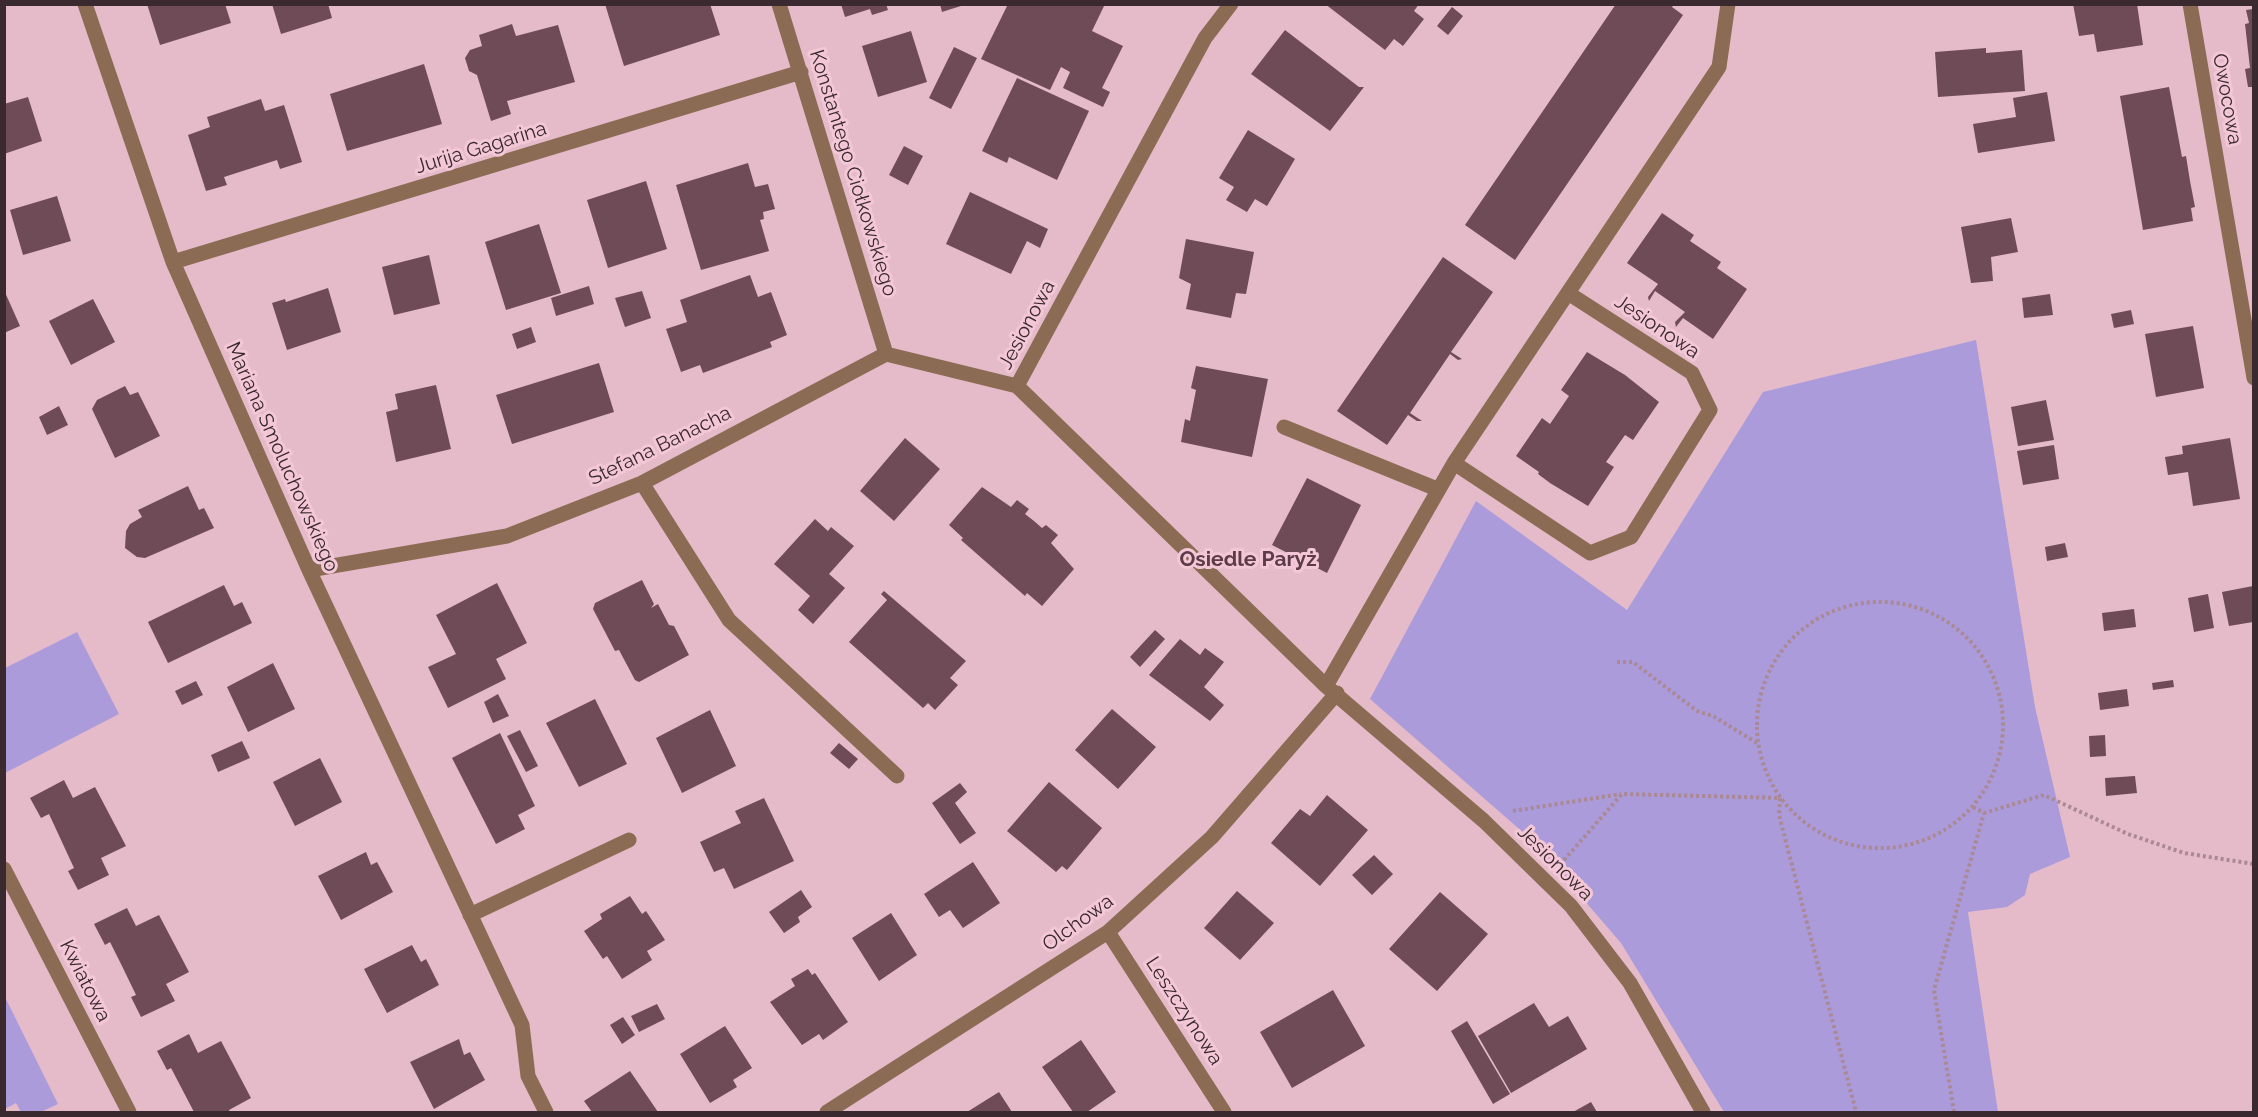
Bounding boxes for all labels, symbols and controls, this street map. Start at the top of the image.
street label: Konstantego Ciołkowskiego [804,47,902,299]
street label: Owocowa [2207,52,2247,146]
street label: Jurija Gagarina [413,117,549,179]
street label: Jesionowa [994,276,1060,374]
street label: Jesionowa [1610,290,1704,364]
street label: Mariana Smoluchowskiego [220,338,344,576]
street label: Stefana Banacha [585,401,735,491]
district label: Osiedle Paryż [1180,547,1316,573]
street label: Jesionowa [1512,820,1598,906]
street label: Olchowa [1038,889,1118,957]
street label: Kwiatowa [54,936,116,1026]
street label: Leszczynowa [1140,952,1228,1070]

